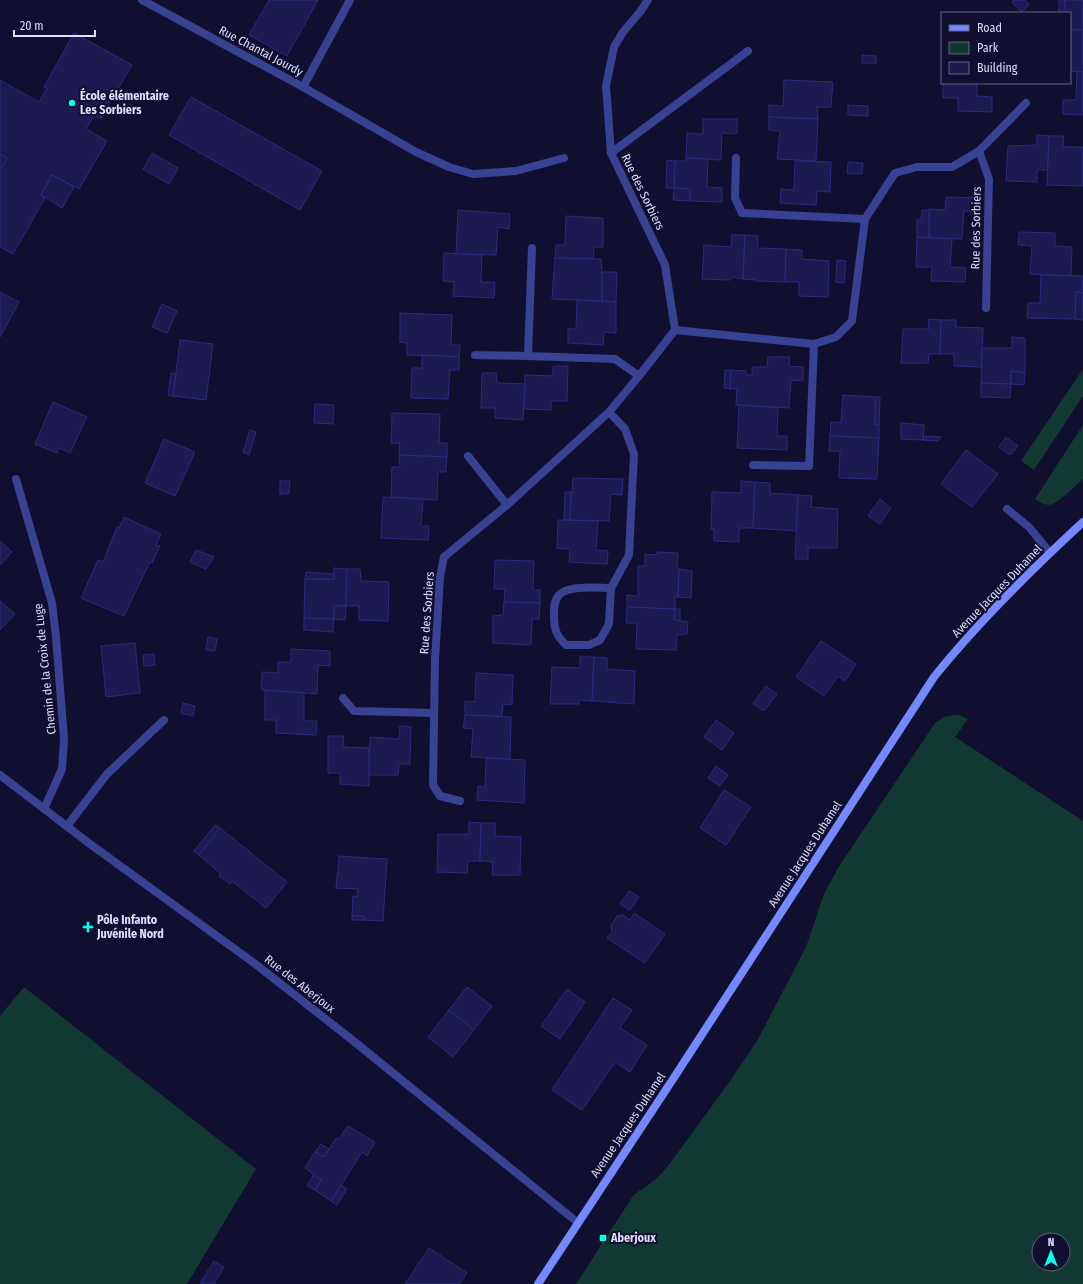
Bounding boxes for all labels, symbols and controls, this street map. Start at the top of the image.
scale bar [14,12,95,38]
legend [941,12,1071,84]
text: 20 m [20,19,44,33]
text: Road [977,21,1002,35]
street label: Rue Chantal Jourdy [217,23,306,79]
text: Park [977,41,999,55]
text: Building [977,61,1018,75]
place label: École élémentaire Les Sorbiers [80,87,169,117]
marker: École élémentaire Les Sorbiers [67,98,77,108]
street label: Rue des Sorbiers [619,152,667,232]
street label: Rue des Sorbiers [968,186,984,270]
street label: Avenue Jacques Duhamel [949,542,1045,640]
street label: Rue des Sorbiers [417,571,437,655]
street label: Chemin de la Croix de Luge [31,603,59,735]
street label: Avenue Jacques Duhamel [766,798,844,910]
place label: Pôle Infanto Juvénile Nord [96,913,164,941]
marker: Pôle Infanto Juvénile Nord [82,921,94,933]
street label: Rue des Aberjoux [262,952,339,1016]
street label: Avenue Jacques Duhamel [588,1070,668,1180]
place label: Aberjoux [610,1231,656,1245]
north arrow [1031,1232,1071,1272]
marker: Aberjoux [598,1233,608,1243]
text: N [1048,1236,1054,1249]

